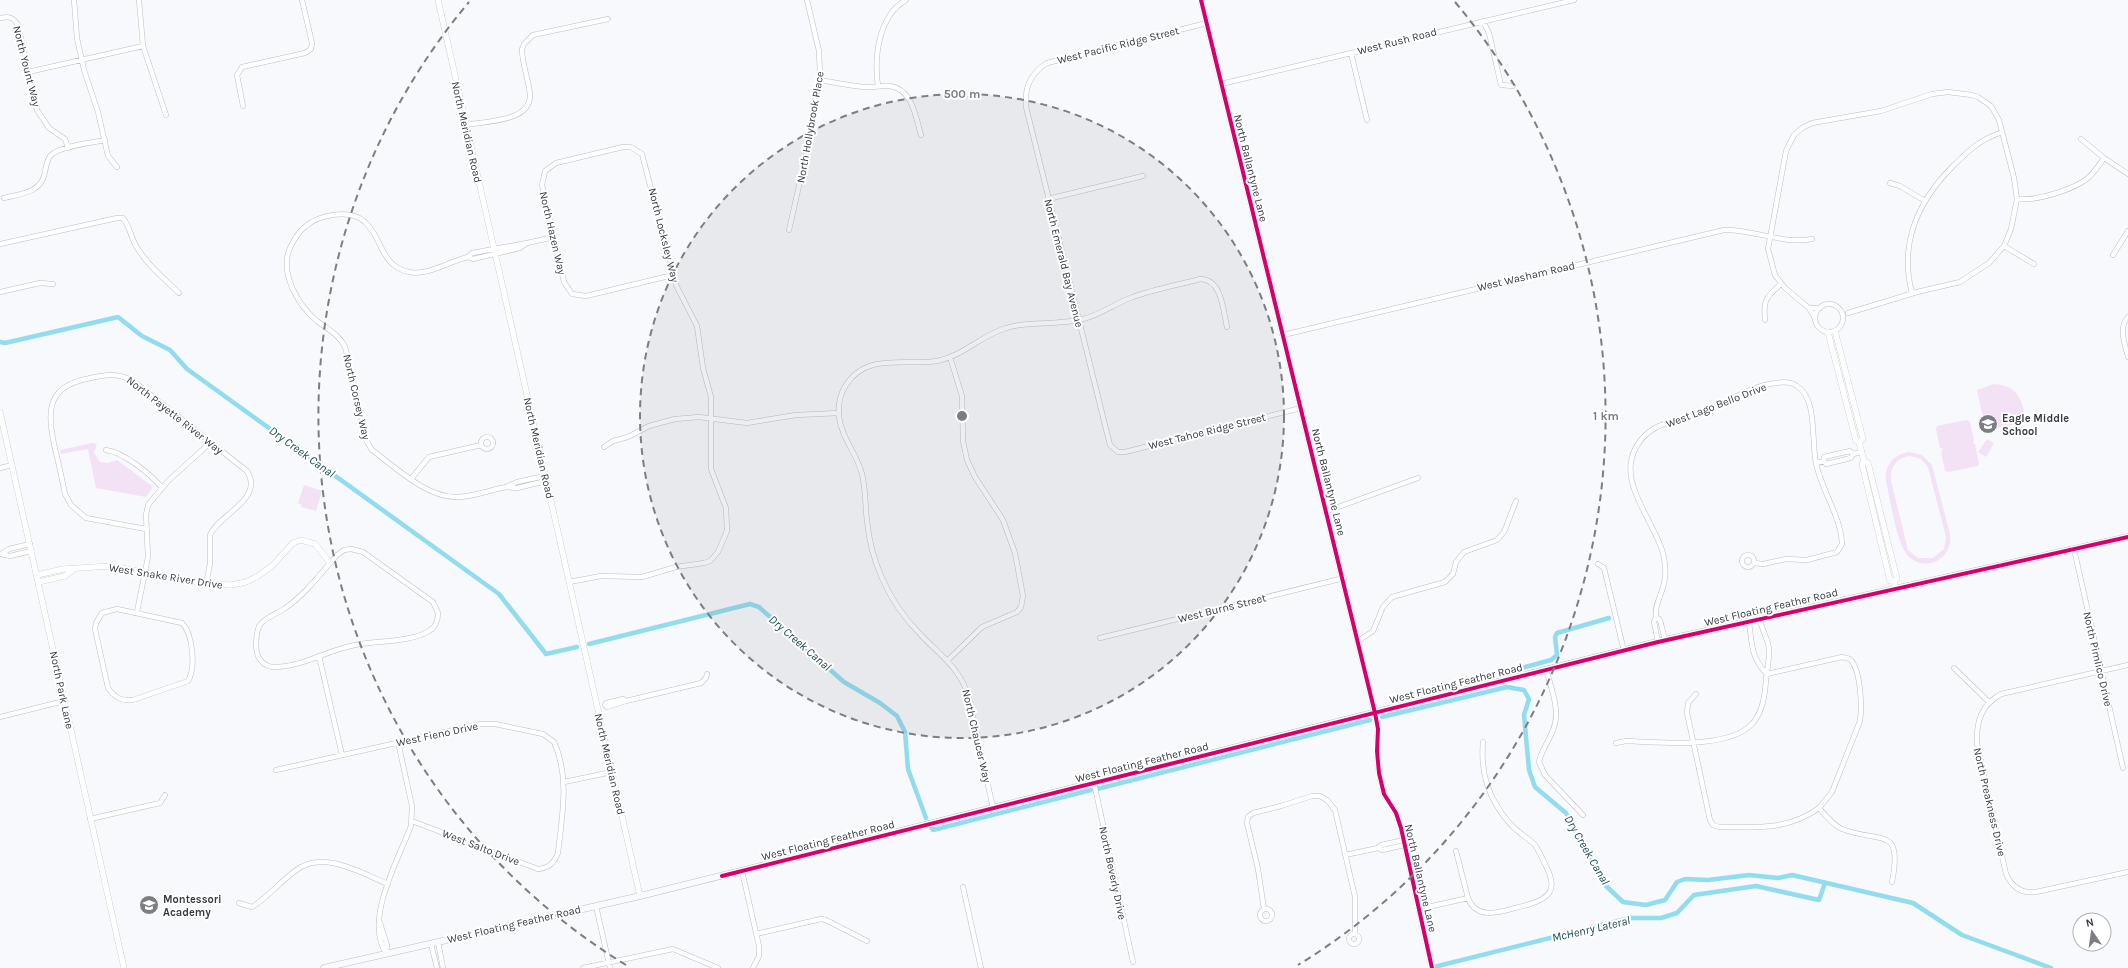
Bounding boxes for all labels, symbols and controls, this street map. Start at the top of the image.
street label: North Yount Way [10,24,43,108]
street label: West Pacific Ridge Street [1056,24,1180,67]
street label: West Rush Road [1356,25,1438,58]
street label: North Hollybrook Place [794,70,827,184]
street label: North Meridian Road [449,80,484,184]
text: 500 m [944,87,980,101]
street label: North Ballantyne Lane [1231,113,1270,224]
street label: North Locksley Way [645,187,682,284]
street label: North Hazen Way [537,190,568,276]
street label: North Emerald Bay Avenue [1041,197,1086,329]
street label: West Washam Road [1476,259,1576,294]
street label: North Corsey Way [340,353,373,441]
street label: North Payette River Way [124,374,226,457]
street label: West Lago Bello Drive [1664,380,1769,431]
street label: North Meridian Road [521,396,556,500]
centre of rings [955,409,969,423]
text: 1 km [1593,409,1619,423]
street label: West Tahoe Ridge Street [1147,411,1267,452]
place label: Eagle Middle School [2002,412,2069,438]
school or university icon: Eagle Middle School [1977,413,1999,435]
water label: Dry Creek Canal [266,423,338,481]
street label: North Ballantyne Lane [1309,427,1348,538]
street label: West Snake River Drive [108,561,224,592]
street label: West Floating Feather Road [1703,586,1839,629]
street label: West Burns Street [1177,591,1268,626]
street label: North Pimlico Drive [2080,610,2115,708]
water label: Dry Creek Canal [766,612,834,674]
street label: North Park Lane [47,650,76,731]
street label: West Floating Feather Road [1388,661,1524,706]
street label: North Chaucer Way [959,688,994,784]
street label: North Meridian Road [592,712,627,816]
street label: West Fieno Drive [395,719,480,750]
street label: West Floating Feather Road [1074,740,1210,785]
street label: North Preakness Drive [1971,747,2008,858]
water label: Dry Creek Canal [1561,813,1613,887]
street label: West Floating Feather Road [760,818,896,863]
street label: North Ballantyne Lane [1402,823,1439,934]
street label: North Beverly Drive [1096,825,1129,921]
street label: West Salto Drive [440,827,522,868]
place label: Montessori Academy [163,893,222,919]
school or university icon: Montessori Academy [138,894,160,916]
street label: West Floating Feather Road [446,903,582,946]
north arrow [2072,912,2112,952]
water label: McHenry Lateral [1551,913,1631,945]
text: N [2085,916,2095,930]

